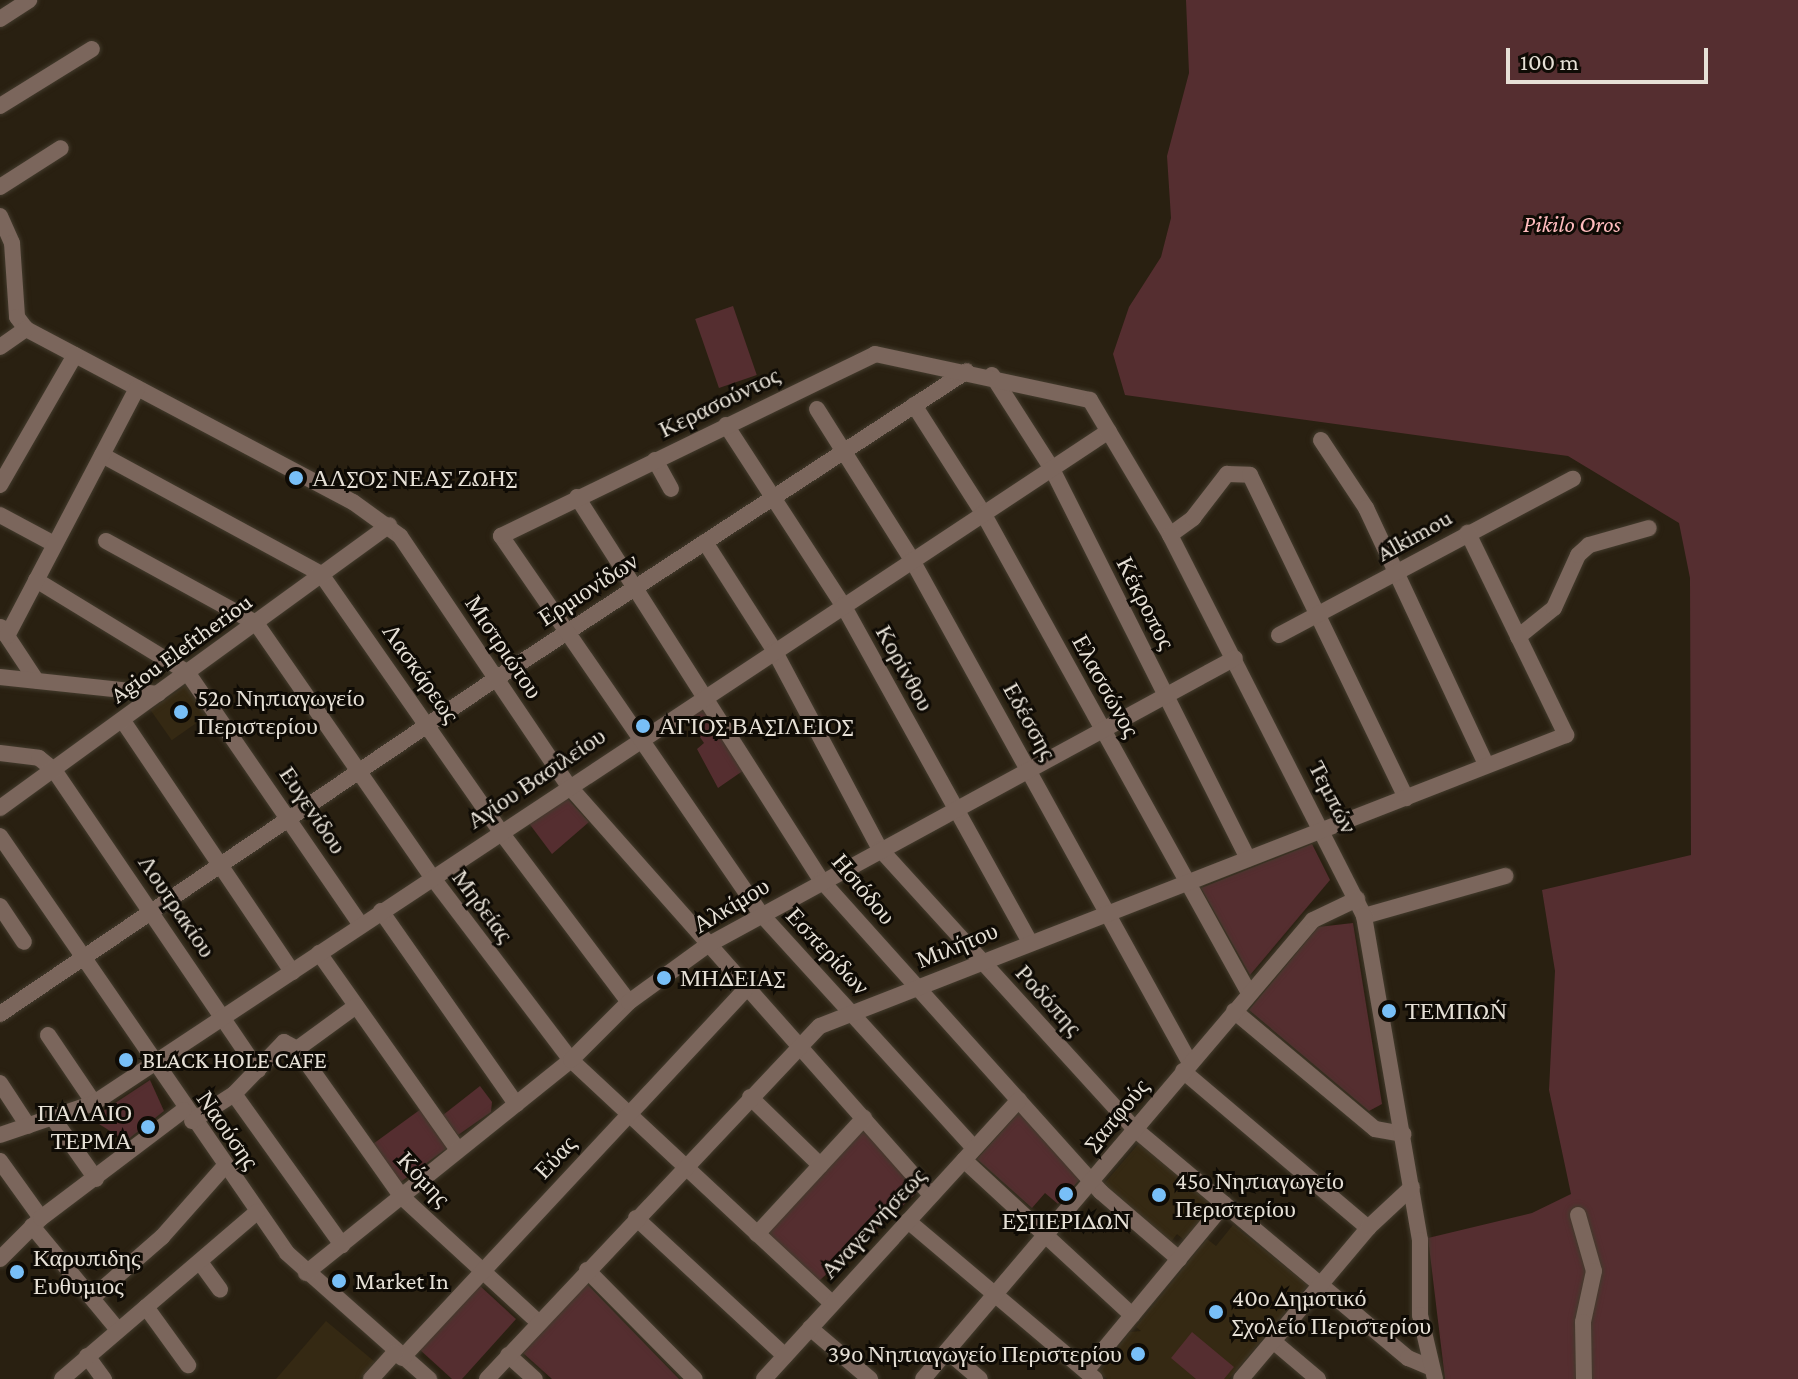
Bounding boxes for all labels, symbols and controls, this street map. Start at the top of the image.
scale bar [1510,32,1712,82]
text: 100 m [1520,48,1579,75]
park label: Pikilo Oros [1523,210,1621,238]
street label: Κερασούντος [654,360,784,444]
place label: ΑΛΣΟΣ ΝΕΑΣ ΖΩΗΣ [312,464,517,492]
marker: ΑΛΣΟΣ ΝΕΑΣ ΖΩΗΣ [287,469,305,487]
street label: Alkimou [1371,503,1457,567]
street label: Ερμιονίδων [533,546,643,632]
street label: Κέκροπος [1110,552,1182,654]
street label: Agiou Eleftheriou [104,587,258,709]
street label: Μιστριώτου [459,590,549,704]
street label: Λασκάρεως [376,618,466,728]
street label: Κορίνθου [870,620,940,716]
street label: Ελασσώνος [1066,630,1146,742]
street label: Εδέσσης [997,677,1063,765]
place label: 52ο Νηπιαγωγείο Περιστερίου [197,684,365,740]
marker: 52ο Νηπιαγωγείο Περιστερίου [172,703,190,721]
place label: ΑΓΙΟΣ ΒΑΣΙΛΕΙΟΣ [659,712,853,740]
marker: ΑΓΙΟΣ ΒΑΣΙΛΕΙΟΣ [634,717,652,735]
street label: Αγίου Βασιλείου [461,721,611,835]
street label: Τεμπών [1303,756,1363,838]
street label: Ευγενίδου [273,761,353,859]
street label: Ησιόδου [826,848,902,930]
street label: Λουτρακίου [132,849,222,963]
street label: Μηδείας [446,864,520,948]
street label: Αλκίμου [688,871,774,939]
street label: Εσπερίδων [780,901,876,1001]
street label: Μιλήτου [912,916,1002,974]
street label: Ροδόπης [1010,959,1088,1041]
place label: ΜΗΔΕΙΑΣ [680,964,785,992]
marker: ΜΗΔΕΙΑΣ [655,969,673,987]
place label: ΤΕΜΠΏΝ [1405,997,1507,1025]
marker: ΤΕΜΠΏΝ [1380,1002,1398,1020]
place label: BLACK HOLE CAFE [142,1046,327,1074]
marker: BLACK HOLE CAFE [117,1051,135,1069]
street label: Σαπφούς [1077,1073,1155,1157]
street label: Ναούσης [191,1085,265,1175]
place label: ΠΑΛΑΙΟ ΤΕΡΜΑ [37,1099,132,1155]
marker: ΠΑΛΑΙΟ ΤΕΡΜΑ [139,1118,157,1136]
street label: Εύας [528,1129,582,1185]
street label: Κόμης [392,1146,456,1212]
street label: Αναγεννήσεως [814,1161,932,1285]
place label: 45ο Νηπιαγωγείο Περιστερίου [1175,1167,1344,1223]
marker: ΕΣΠΕΡΙΔΩΝ [1057,1185,1075,1203]
marker: 45ο Νηπιαγωγείο Περιστερίου [1150,1186,1168,1204]
place label: ΕΣΠΕΡΙΔΩΝ [1002,1207,1130,1235]
place label: Καρυπιδης Ευθυμιος [33,1244,141,1300]
marker: Καρυπιδης Ευθυμιος [8,1263,26,1281]
place label: Market In [355,1267,449,1295]
marker: Market In [330,1272,348,1290]
place label: 40ο Δημοτικό Σχολείο Περιστερίου [1232,1284,1431,1340]
marker: 40ο Δημοτικό Σχολείο Περιστερίου [1207,1303,1225,1321]
place label: 39ο Νηπιαγωγείο Περιστερίου [828,1340,1122,1368]
marker: 39ο Νηπιαγωγείο Περιστερίου [1129,1345,1147,1363]

